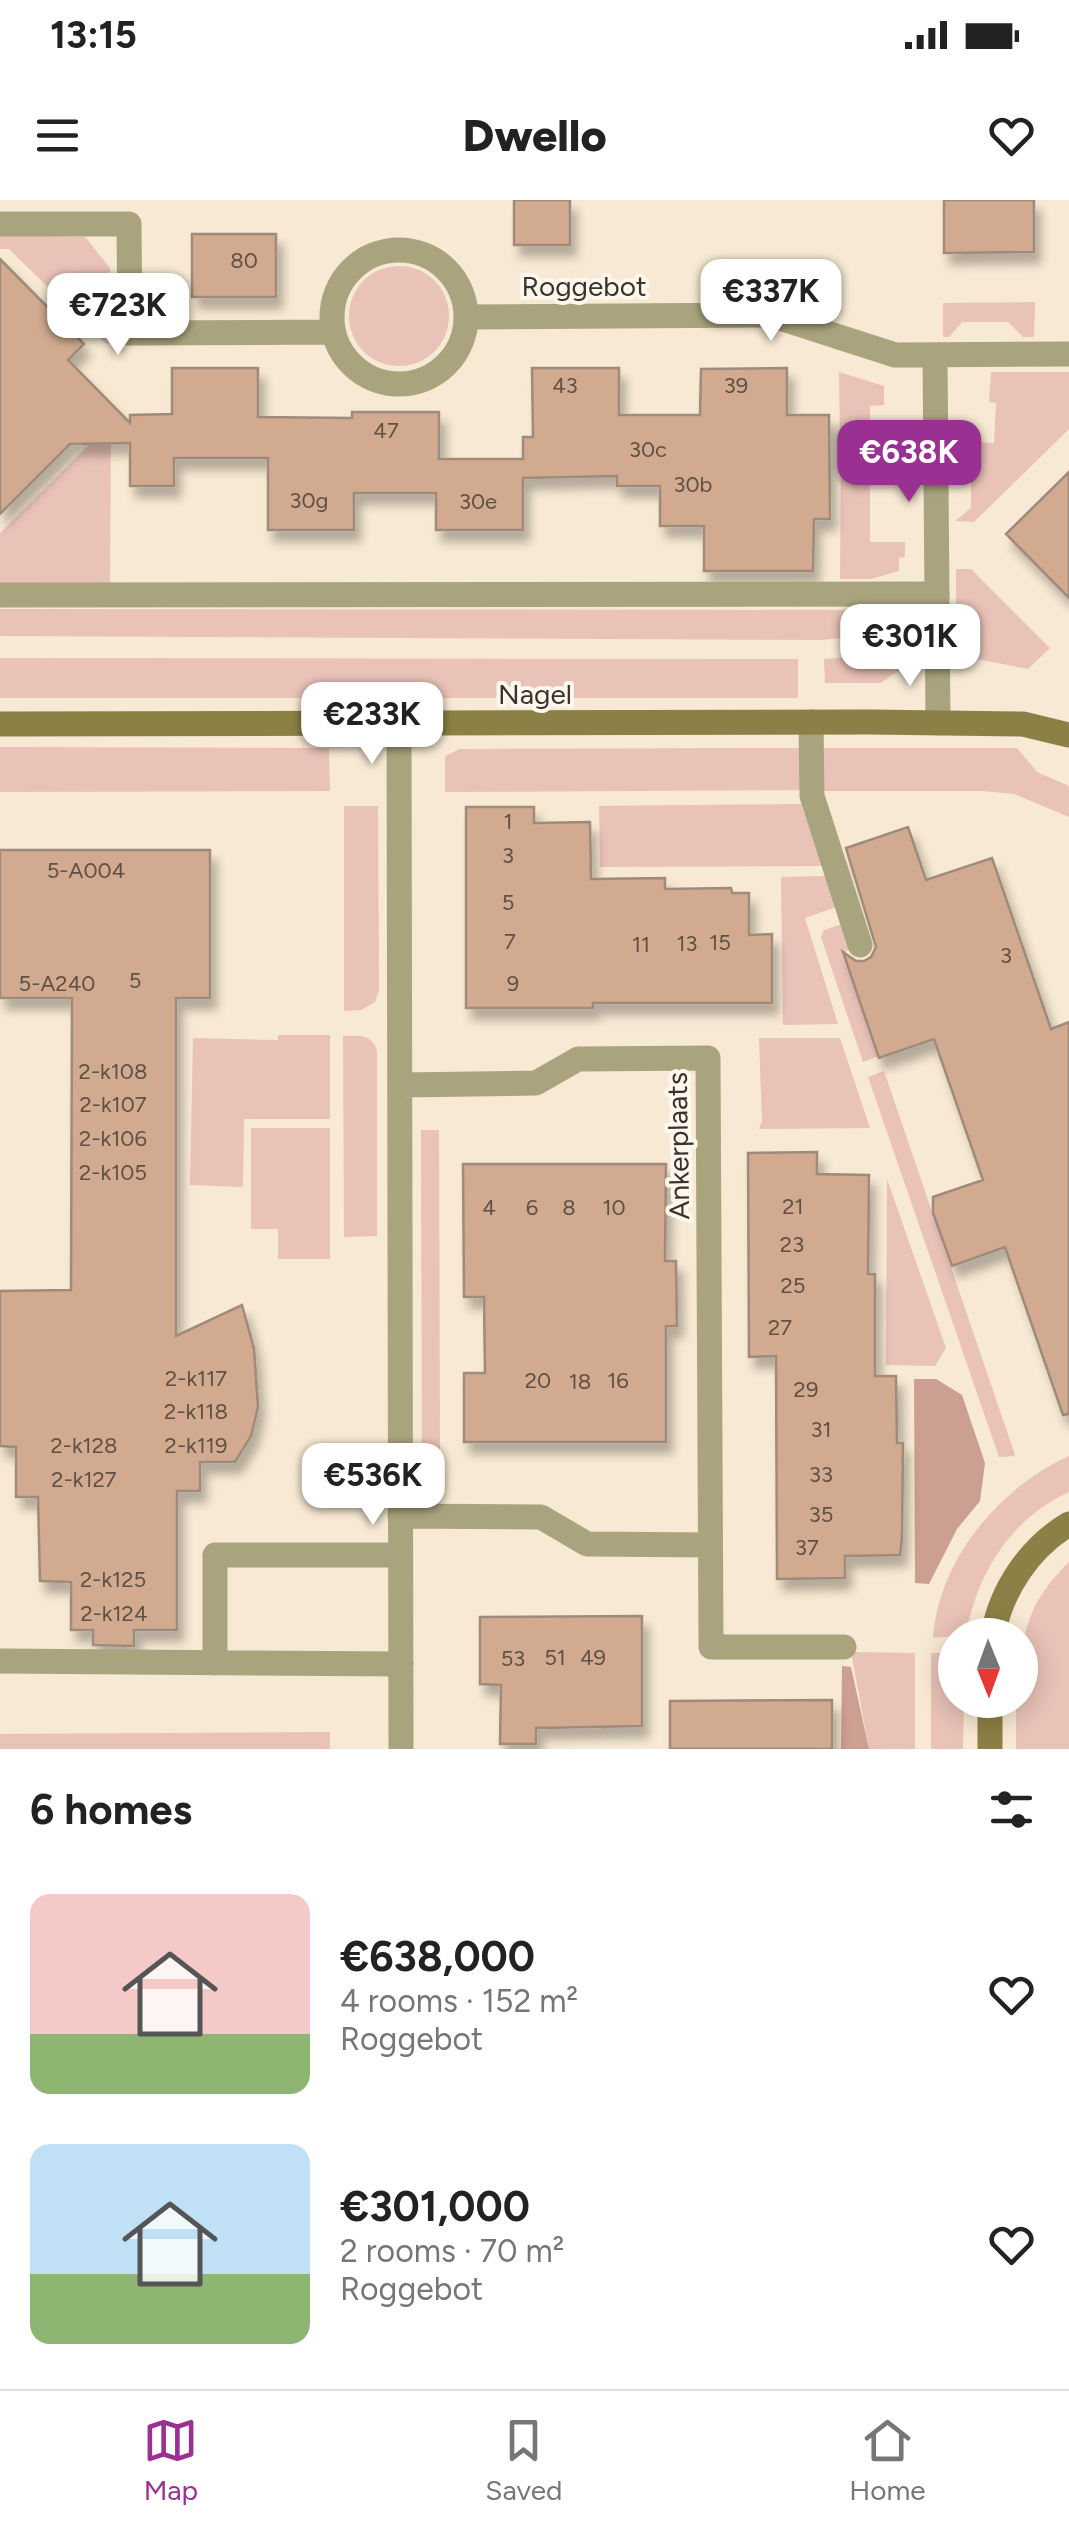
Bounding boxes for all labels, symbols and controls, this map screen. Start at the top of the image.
text: 13:15 [50,12,137,58]
icon: menu [30,108,85,163]
text: Dwello [462,108,607,162]
icon: heart [984,108,1039,163]
house number: 80 [230,247,258,274]
pin: €337K [701,259,841,344]
street label: Roggebot [521,269,647,303]
text: €337K [723,272,819,310]
pin: €723K [48,273,188,358]
text: €723K [69,286,167,324]
house number: 43 [552,372,578,399]
house number: 39 [724,372,748,399]
house number: 47 [373,417,399,444]
pin: €638K [839,420,979,505]
text: €638K [859,433,959,471]
house number: 30c [629,436,667,463]
house number: 30b [674,471,712,498]
house number: 30g [290,487,328,514]
house number: 30e [459,488,497,515]
pin: €301K [840,604,980,689]
text: €301K [862,617,958,655]
street label: Nagel [498,677,572,711]
pin: €233K [302,682,442,767]
text: €233K [323,695,421,733]
house number: 1 [503,808,513,835]
house number: 3 [502,842,514,869]
house number: 5-A004 [47,857,125,884]
house number: 5 [502,889,514,916]
house number: 7 [504,928,516,955]
house number: 15 [709,929,731,956]
house number: 13 [676,930,698,957]
house number: 11 [632,931,650,958]
house number: 3 [1000,942,1012,969]
house number: 5 [129,967,141,994]
house number: 5-A240 [19,970,95,997]
house number: 9 [507,970,519,997]
house number: 2-k108 [79,1058,147,1085]
street label: Ankerplaats [660,1072,696,1220]
house number: 2-k107 [79,1091,147,1118]
house number: 2-k106 [79,1125,147,1152]
house number: 2-k105 [79,1159,147,1186]
house number: 21 [782,1193,804,1220]
house number: 4 [482,1194,496,1221]
house number: 6 [526,1194,538,1221]
house number: 8 [562,1194,576,1221]
house number: 10 [602,1194,626,1221]
house number: 23 [780,1231,804,1258]
house number: 25 [781,1272,805,1299]
house number: 27 [768,1314,792,1341]
house number: 2-k117 [165,1365,227,1392]
house number: 20 [525,1367,551,1394]
house number: 16 [607,1367,629,1394]
house number: 18 [569,1368,591,1395]
house number: 29 [794,1376,818,1403]
house number: 2-k118 [164,1398,228,1425]
house number: 31 [810,1416,832,1443]
house number: 2-k128 [50,1432,118,1459]
house number: 2-k119 [165,1432,227,1459]
pin: €536K [303,1443,443,1528]
text: €536K [324,1456,422,1494]
house number: 33 [809,1461,833,1488]
house number: 2-k127 [51,1466,117,1493]
house number: 35 [809,1501,833,1528]
house number: 37 [795,1534,819,1561]
house number: 2-k125 [80,1566,146,1593]
house number: 2-k124 [80,1600,148,1627]
north arrow [938,1618,1038,1718]
map controls [938,1618,1038,1718]
house number: 51 [544,1644,566,1671]
house number: 49 [580,1644,606,1671]
house number: 53 [501,1645,525,1672]
icon: filters [984,1782,1039,1837]
text: 6 homes [30,1784,192,1835]
text: €638,000 [340,1931,535,1982]
icon: home [110,1934,230,2054]
icon: heart [984,1967,1039,2022]
text: 4 rooms · 152 m² [340,1982,578,2020]
text: Roggebot [340,2020,483,2058]
text: €301,000 [340,2181,530,2232]
icon: home [110,2184,230,2304]
icon: heart [984,2217,1039,2272]
text: 2 rooms · 70 m² [340,2232,564,2270]
text: Roggebot [340,2270,483,2308]
tab: Map [143,2413,198,2507]
tab: Saved [485,2413,562,2507]
tab: Home [849,2413,926,2507]

